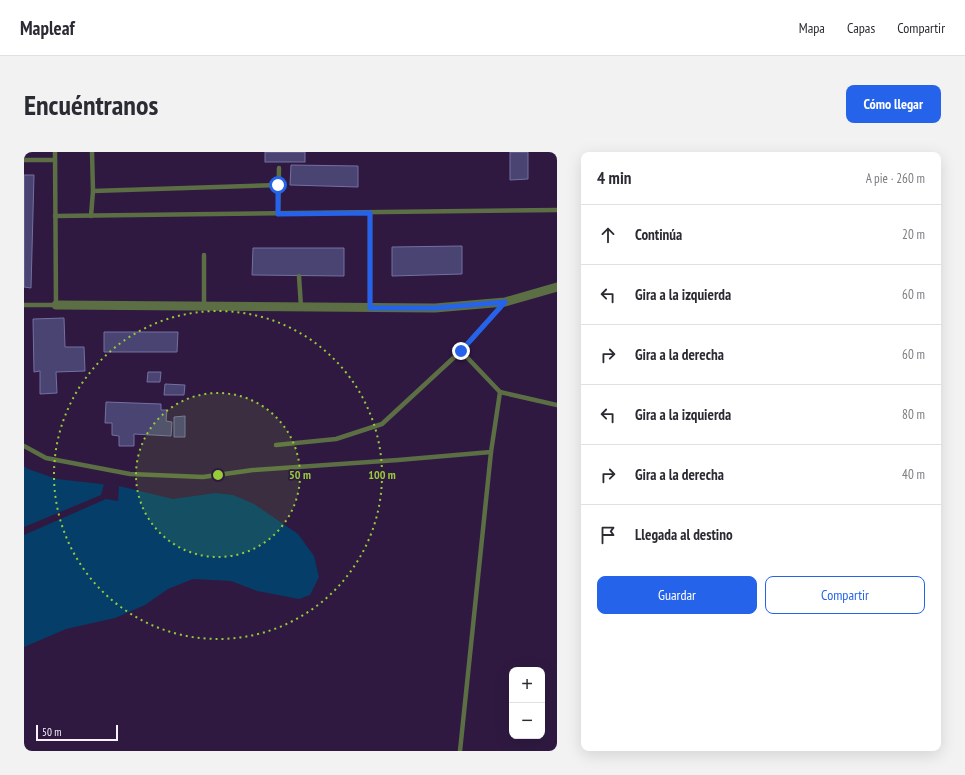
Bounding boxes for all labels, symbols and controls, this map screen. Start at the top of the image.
text: Mapleaf [20,16,75,40]
text: Mapa [799,19,825,37]
text: Capas [847,19,875,37]
text: Compartir [897,19,945,37]
button: Cómo llegar [846,85,941,123]
text: Encuéntranos [24,86,158,123]
text: 4 min [597,167,631,189]
text: A pie · 260 m [866,170,925,187]
route start [269,176,287,194]
icon: ahead [597,224,619,246]
text: Continúa [635,225,682,244]
text: 20 m [902,226,925,243]
icon: left [597,284,619,306]
text: Gira a la izquierda [635,285,731,304]
text: 60 m [902,286,925,303]
route end [452,342,470,360]
icon: right [597,344,619,366]
text: Gira a la derecha [635,345,724,364]
text: 60 m [902,346,925,363]
icon: left [597,404,619,426]
text: Gira a la izquierda [635,405,731,424]
text: 80 m [902,406,925,423]
icon: right [597,464,619,486]
text: Gira a la derecha [635,465,724,484]
text: 40 m [902,466,925,483]
text: 50 m [289,467,311,482]
text: 100 m [368,467,396,482]
centre of rings [211,468,225,482]
icon: arrive [597,524,619,546]
text: Llegada al destino [635,525,733,544]
button: Guardar [597,576,757,614]
button: Compartir [765,576,925,614]
map controls [509,667,545,739]
button: + [509,667,545,703]
button: − [509,703,545,739]
scale bar [36,723,118,742]
text: 50 m [42,725,61,739]

